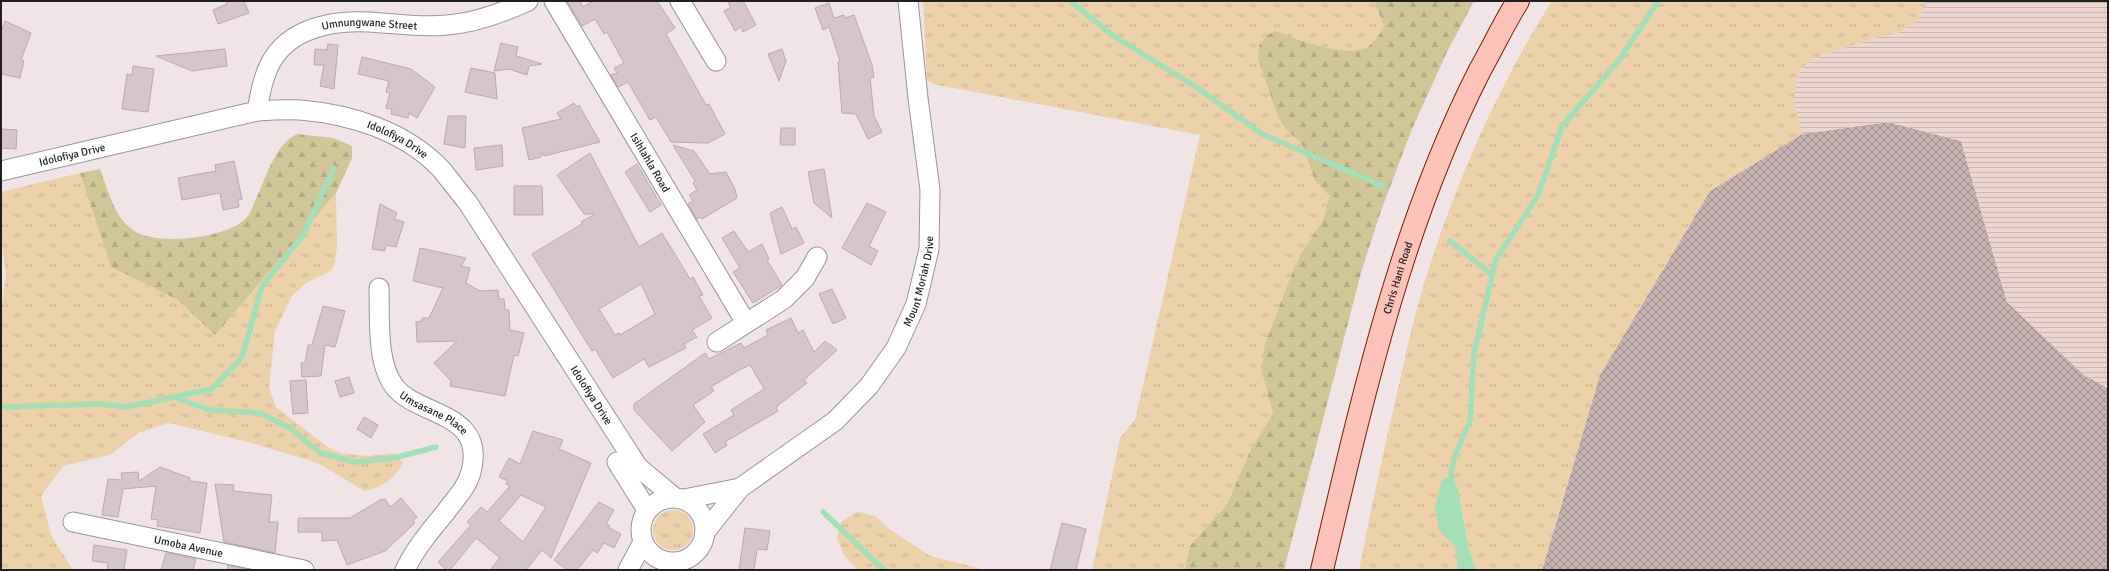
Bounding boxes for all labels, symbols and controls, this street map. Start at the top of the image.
street label: Umnungwane Street [320,15,418,32]
street label: Idolofiya Drive [366,118,431,161]
street label: Isihlahla Road [628,130,673,195]
street label: Idolofiya Drive [38,140,106,168]
street label: Mount Moriah Drive [900,236,936,328]
street label: Chris Hani Road [1380,240,1415,315]
street label: Idolofiya Drive [568,363,615,427]
street label: Umsasane Place [397,388,471,437]
street label: Umoba Avenue [153,533,224,560]

